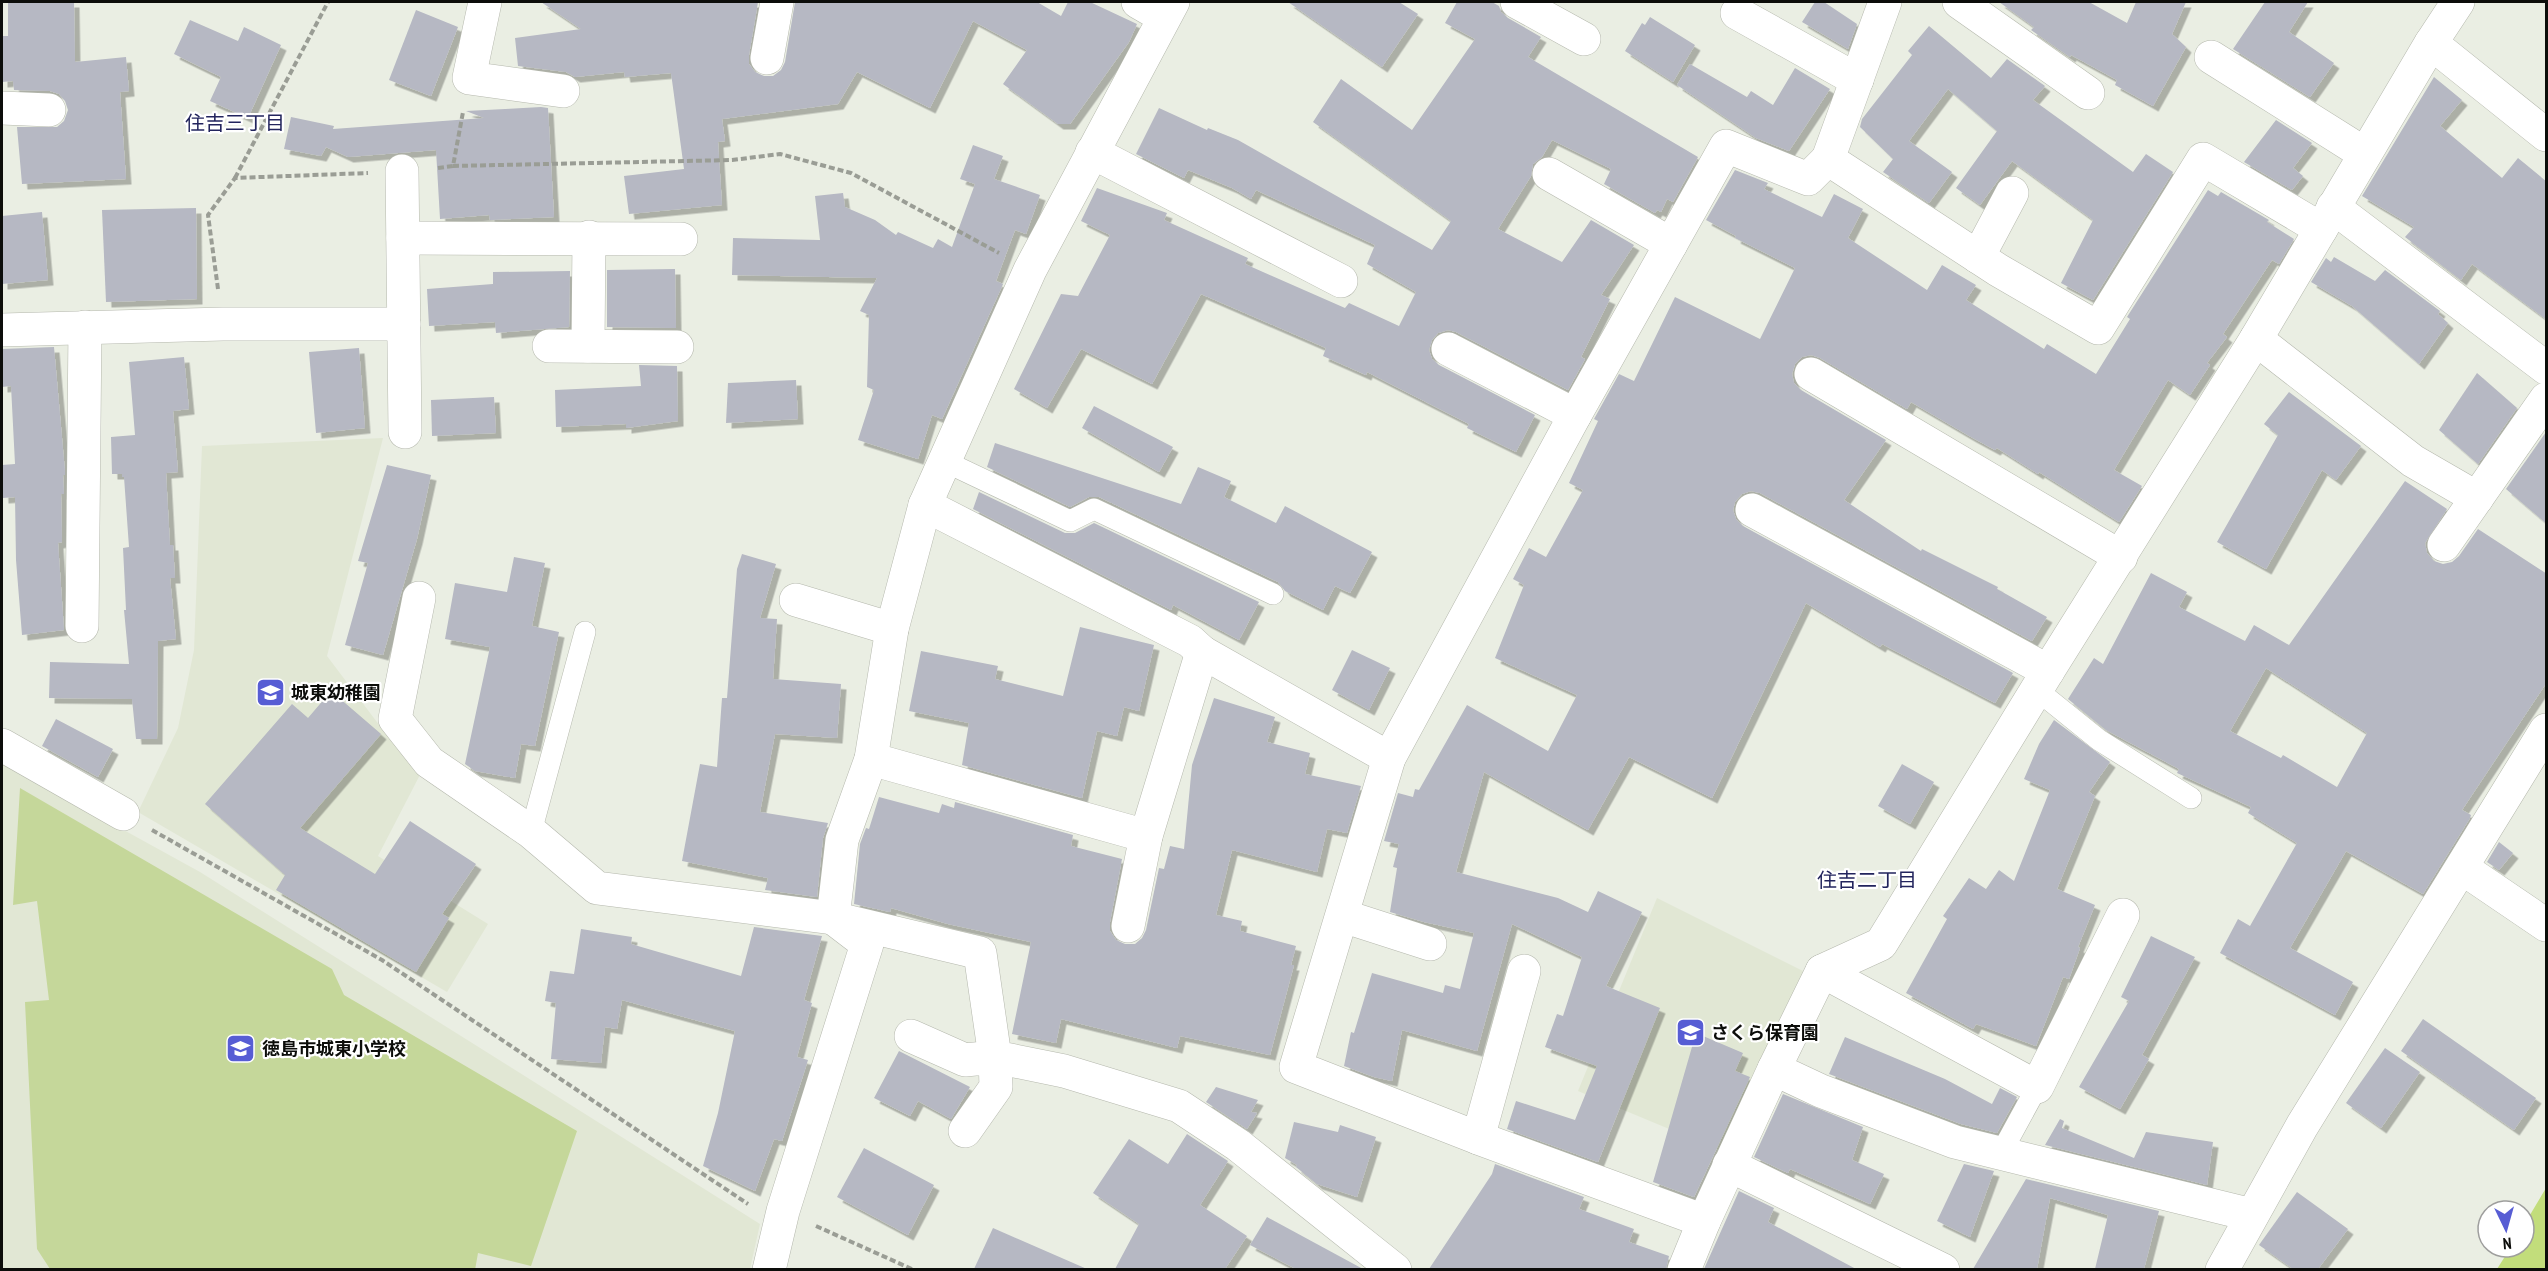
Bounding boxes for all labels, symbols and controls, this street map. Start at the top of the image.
district label: 住吉三丁目 [185,110,285,136]
school or university icon: 城東幼稚園 [254,676,286,708]
place label: 城東幼稚園 [291,681,381,704]
district label: 住吉二丁目 [1817,867,1917,893]
school or university icon: さくら保育園 [1674,1016,1706,1048]
place label: さくら保育園 [1711,1021,1819,1044]
school or university icon: 徳島市城東小学校 [225,1032,257,1064]
place label: 徳島市城東小学校 [262,1037,406,1060]
north arrow [2476,1199,2536,1259]
text: N [2502,1234,2512,1254]

